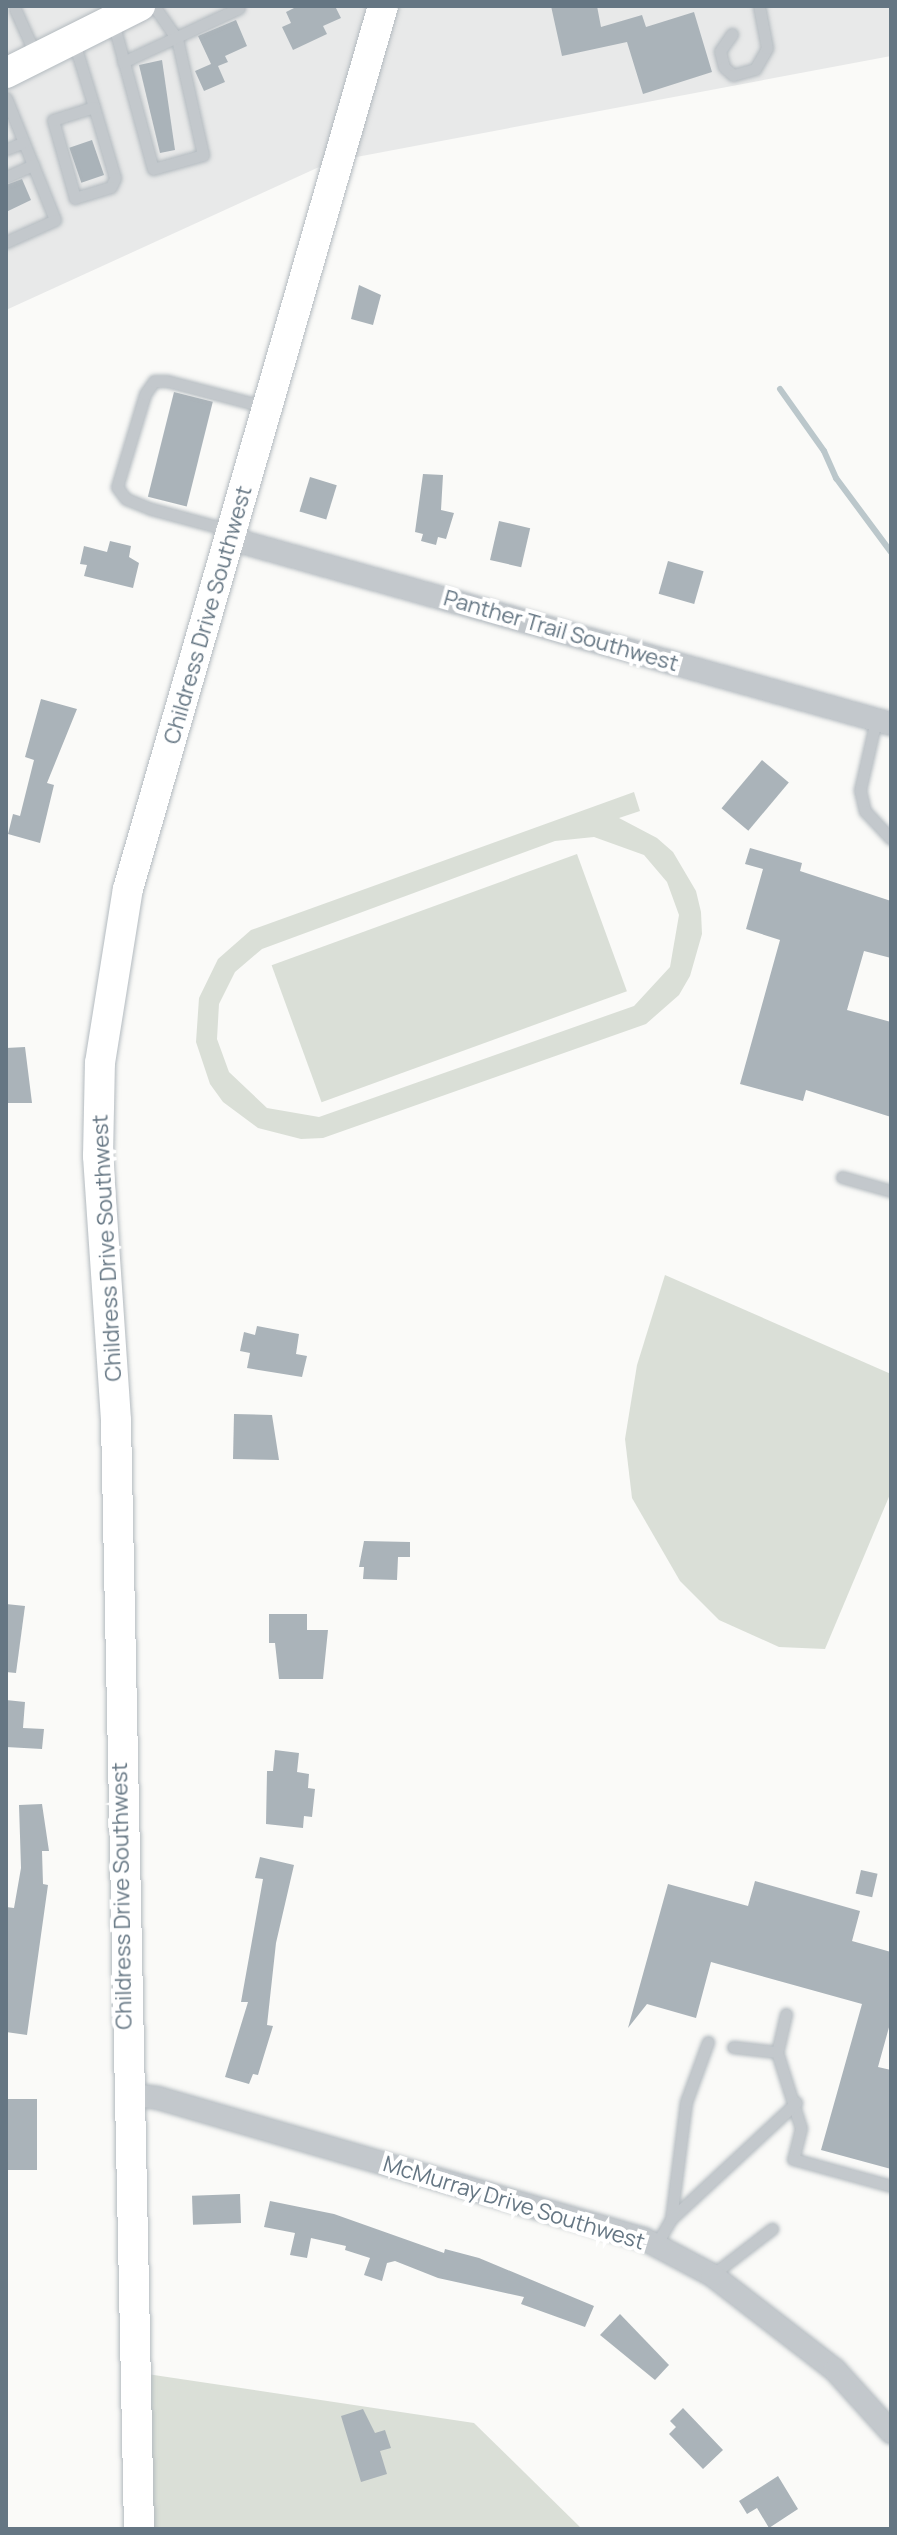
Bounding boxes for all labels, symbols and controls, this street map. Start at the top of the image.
street label: Childress Drive Southwest [158,483,258,747]
street label: Panther Trail Southwest [441,585,681,677]
street label: Childress Drive Southwest [87,1114,127,1382]
street label: Childress Drive Southwest [106,1762,138,2030]
street label: McMurray Drive Southwest [380,2151,648,2255]

